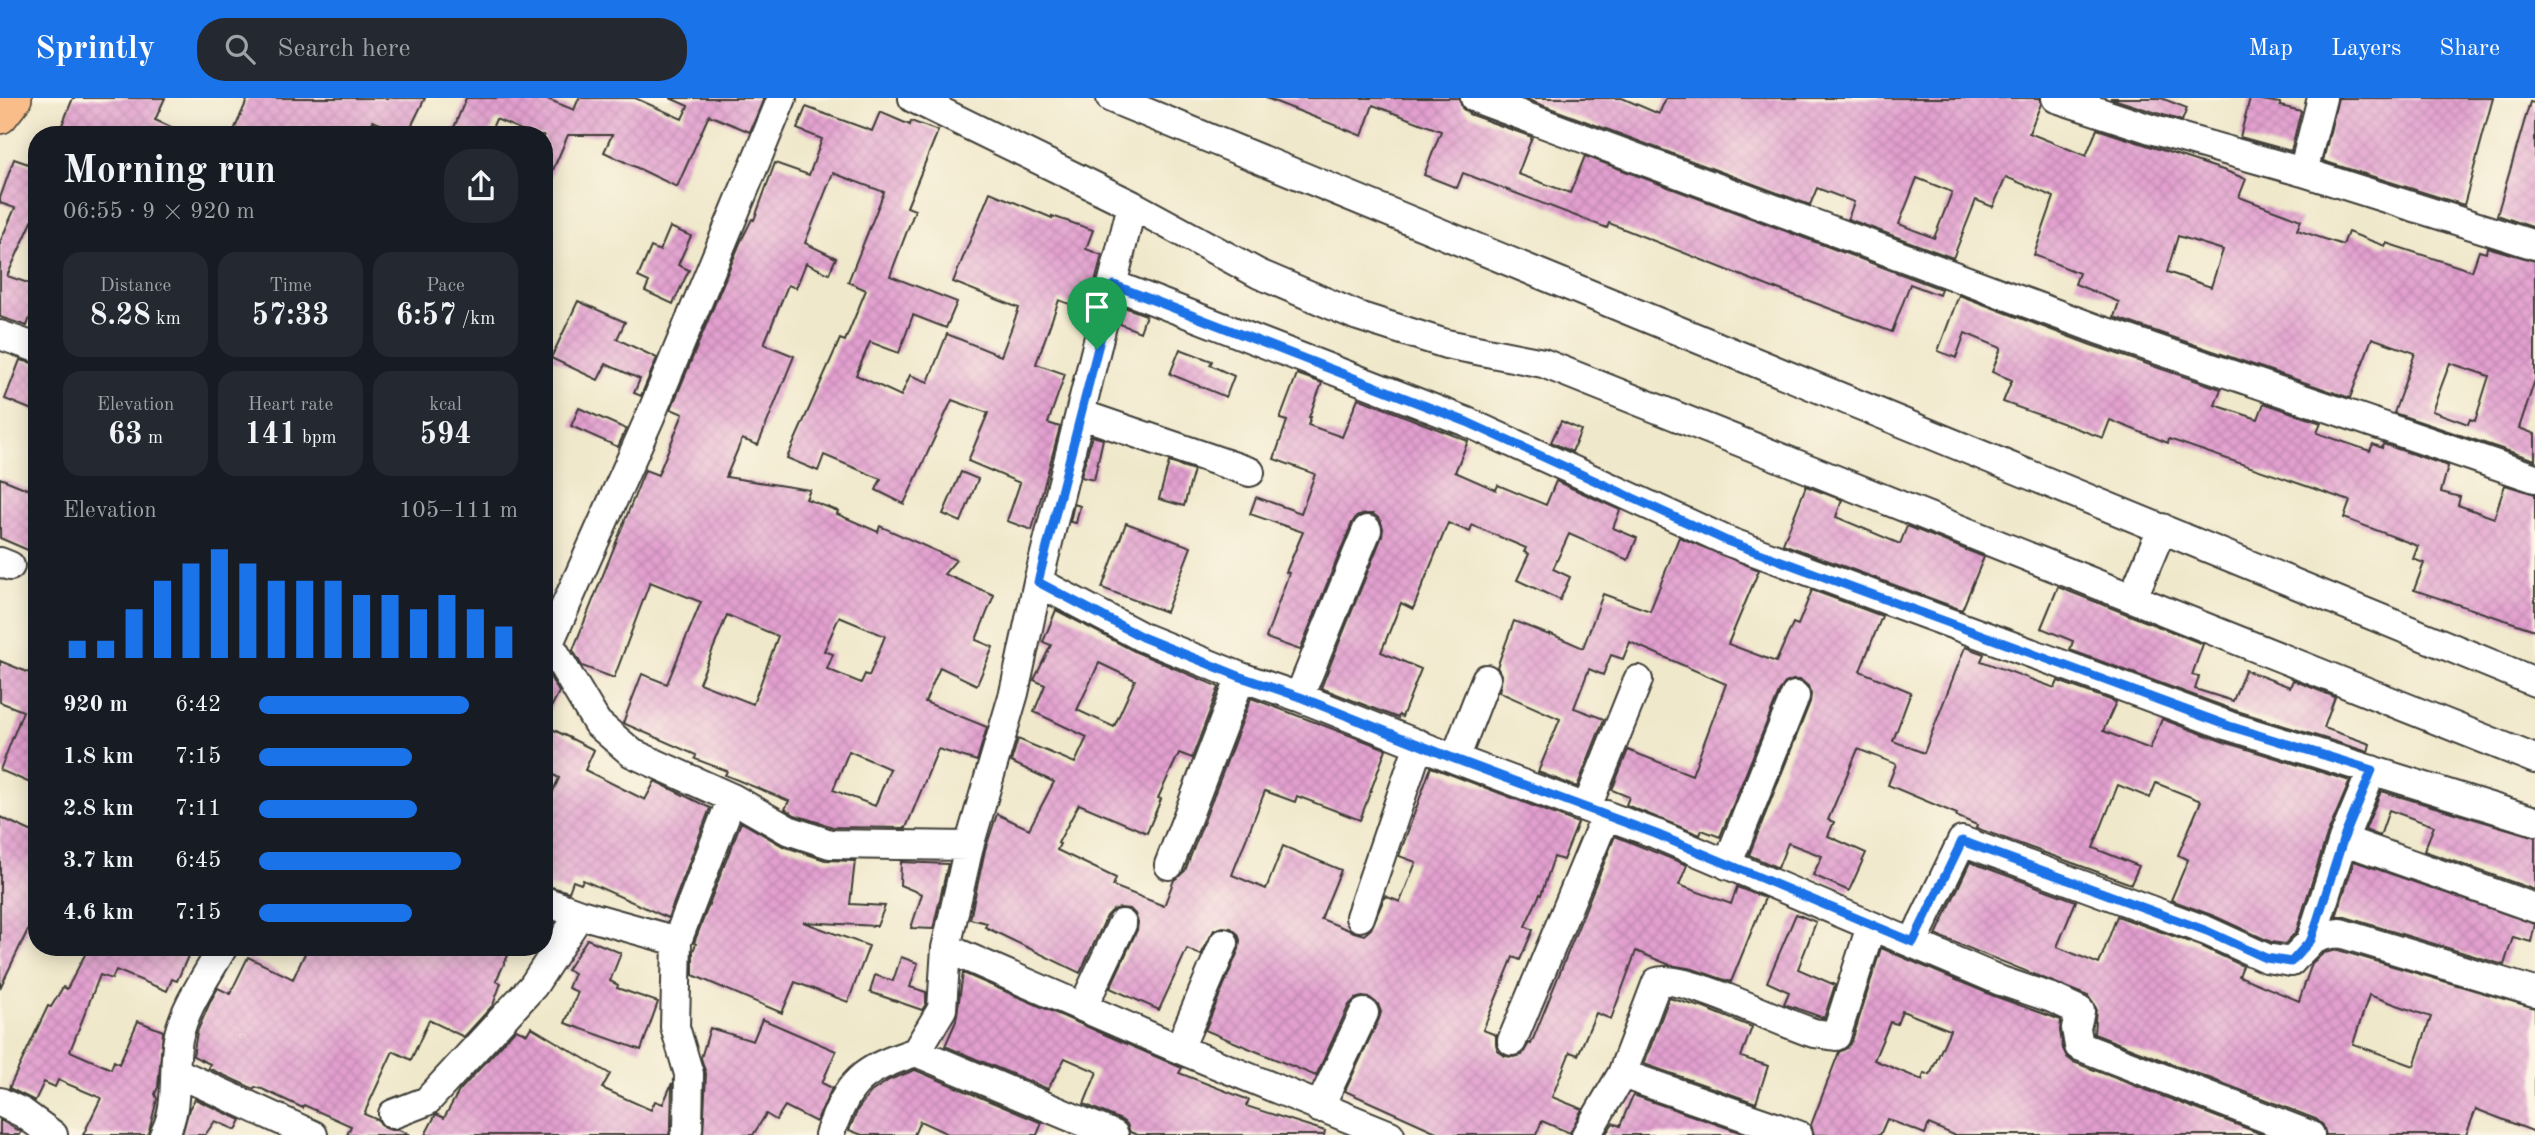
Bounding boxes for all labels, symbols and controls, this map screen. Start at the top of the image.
search box [197,18,687,81]
icon: search [221,30,259,68]
text: Sprintly [35,33,155,66]
text: Search here [277,36,410,62]
text: Map [2249,37,2293,61]
text: Layers [2331,37,2401,61]
text: Share [2439,37,2500,61]
button: share [444,149,518,223]
text: Morning run [63,153,276,191]
text: 06:55 · 9 × 920 m [63,200,255,223]
text: Distance [100,277,171,296]
text: Time [269,277,312,296]
text: Pace [426,277,465,296]
pin [1067,277,1127,349]
icon: arrive [1078,288,1116,326]
text: 8.28 [90,301,151,331]
text: 57:33 [252,301,330,331]
text: 6:57 [396,301,456,331]
text: km [151,310,181,329]
text: /km [456,310,495,329]
text: Elevation [97,396,174,415]
text: Heart rate [248,396,333,415]
text: kcal [429,396,462,415]
text: 63 [108,420,143,450]
text: 141 [244,420,297,450]
text: 594 [419,420,472,450]
text: m [143,429,163,448]
text: bpm [297,429,337,448]
text: Elevation [63,499,157,522]
text: 105–111 m [399,499,518,522]
text: 920 m [63,693,128,716]
text: 6:42 [175,693,221,716]
text: 1.8 km [63,745,134,768]
text: 7:15 [175,745,221,768]
text: 2.8 km [63,797,134,820]
text: 7:11 [175,797,221,820]
text: 3.7 km [63,849,134,872]
text: 6:45 [175,849,221,872]
text: 4.6 km [63,901,134,924]
text: 7:15 [175,901,221,924]

